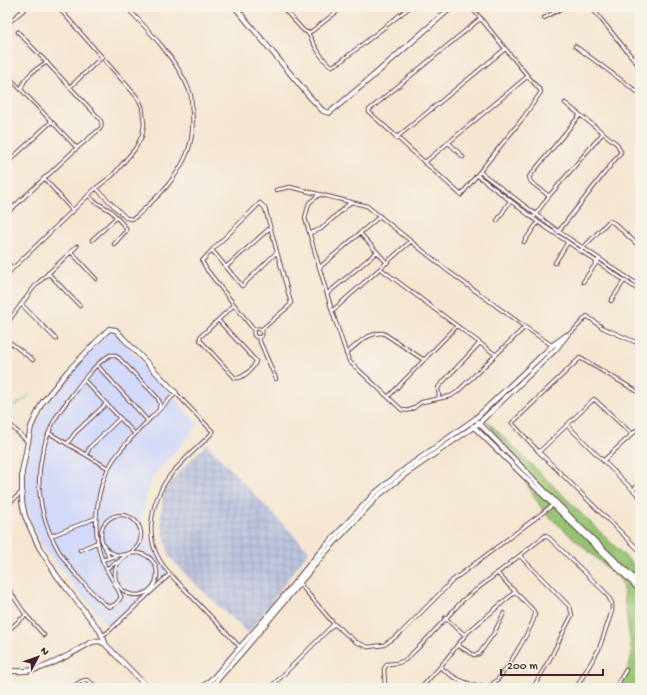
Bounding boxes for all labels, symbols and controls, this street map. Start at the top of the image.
north arrow [18,637,58,677]
text: N [37,645,51,658]
scale bar [501,651,603,677]
text: 200 m [507,660,538,674]

